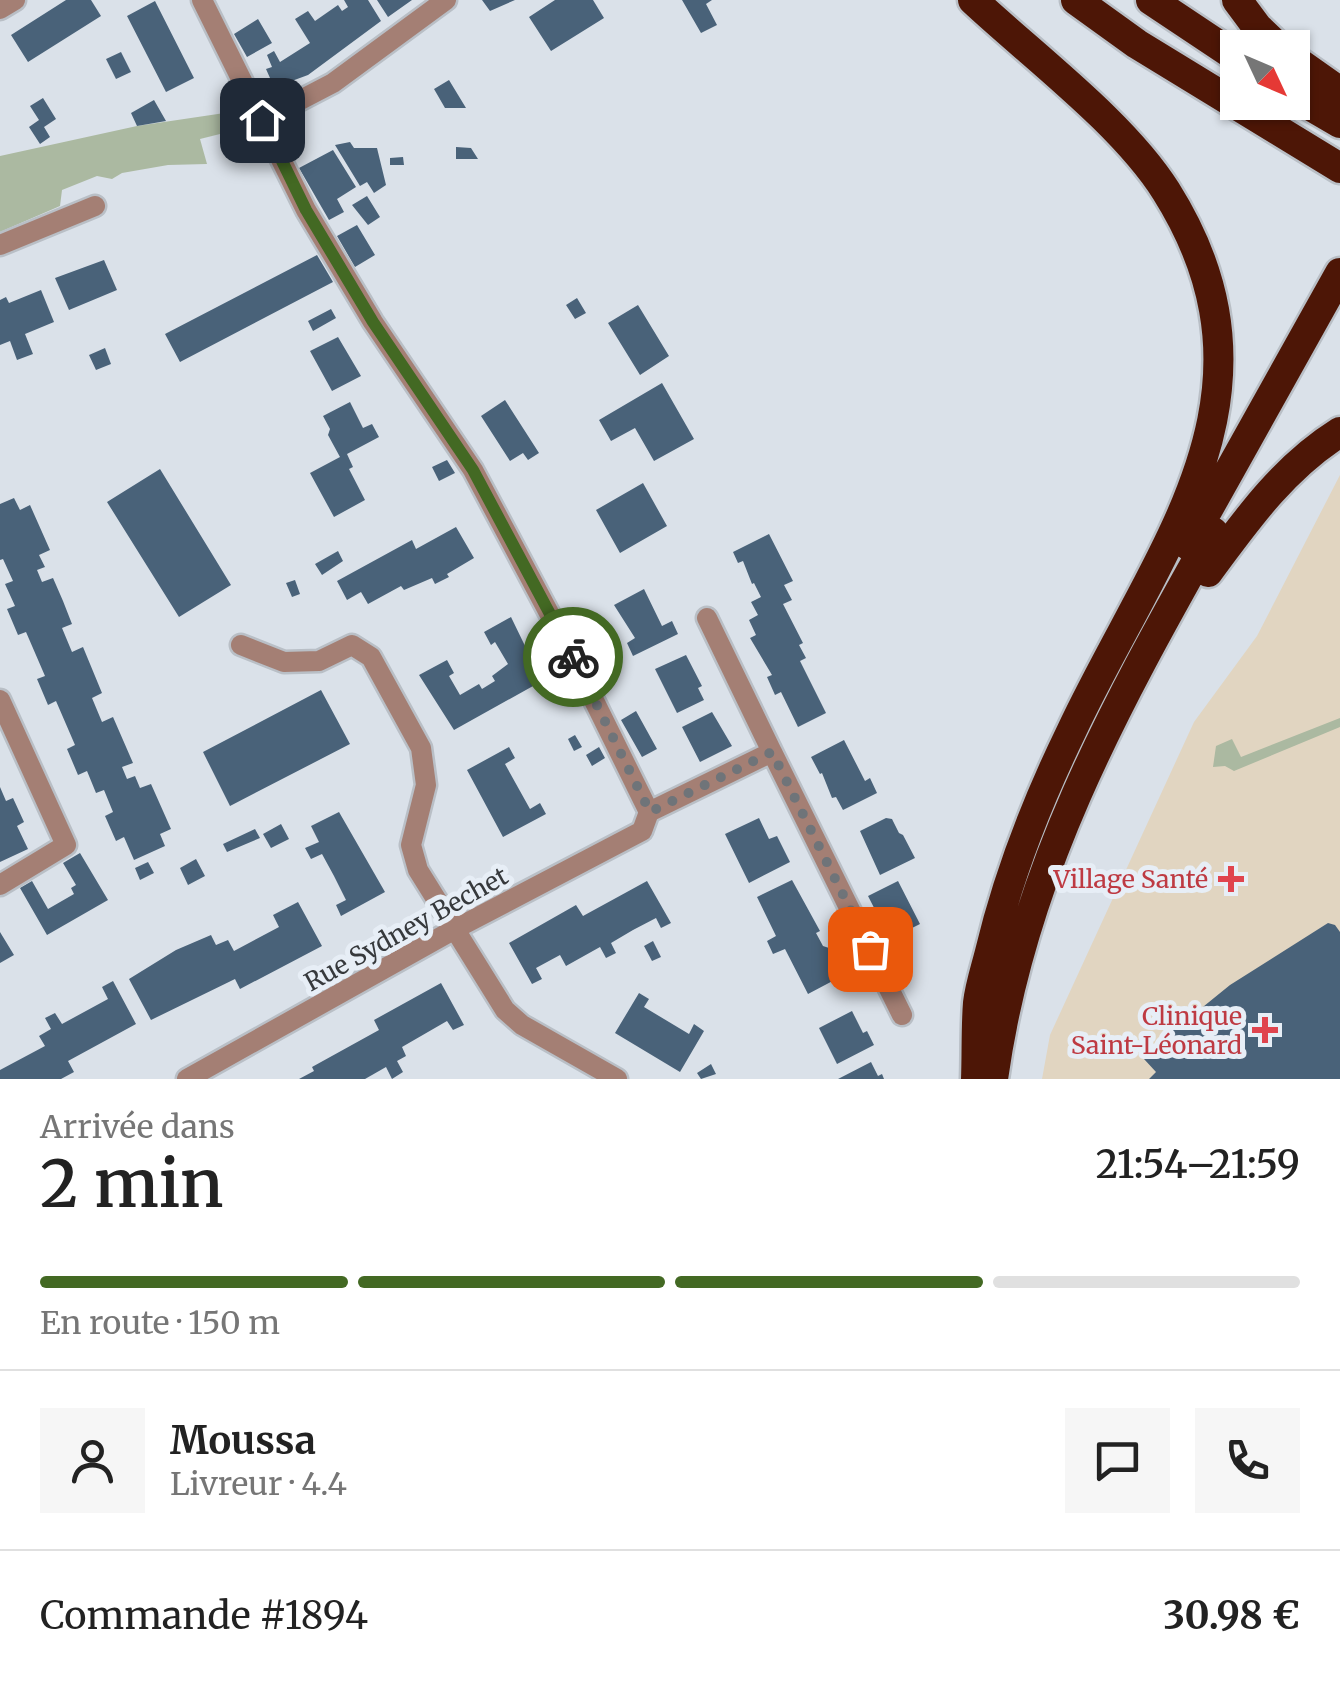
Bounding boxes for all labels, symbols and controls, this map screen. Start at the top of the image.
north arrow [1220,30,1310,120]
map controls [1220,30,1310,120]
pin [220,78,305,163]
icon: home [235,93,290,148]
courier [523,607,623,707]
icon: bike [546,630,601,685]
street label: Rue Sydney Bechet [299,860,514,998]
place label: Village Santé [1053,863,1208,895]
marker: Village Santé [1218,866,1244,892]
pin [828,907,913,992]
icon: bag [843,922,898,977]
place label: Clinique Saint-Léonard [1071,1000,1242,1061]
marker: Clinique Saint-Léonard [1252,1017,1278,1043]
text: Arrivée dans [40,1107,235,1147]
text: 21:54–21:59 [1096,1141,1300,1188]
text: 2 min [40,1143,224,1225]
text: En route · 150 m [40,1303,280,1343]
button: person [40,1408,145,1513]
button: chat [1065,1408,1170,1513]
button: phone [1195,1408,1300,1513]
text: Moussa [170,1417,316,1464]
text: Livreur · 4.4 [170,1464,347,1504]
text: Commande #1894 [40,1592,368,1639]
text: 30.98 € [1163,1592,1300,1639]

